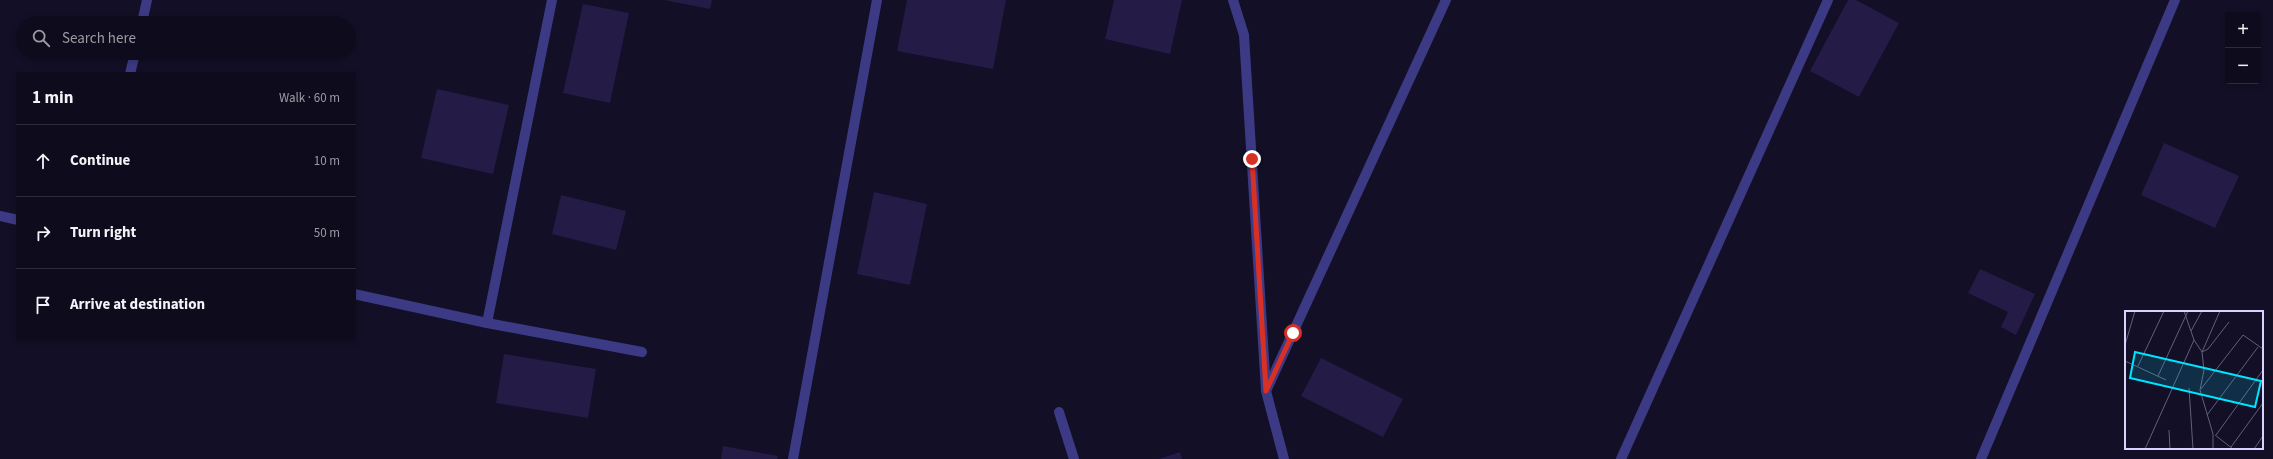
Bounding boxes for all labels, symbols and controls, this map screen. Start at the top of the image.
map controls [2225,12,2261,84]
button: + [2225,12,2261,48]
search box [16,16,356,60]
icon: search [30,27,52,49]
text: Search here [62,28,136,49]
button: − [2225,48,2261,84]
text: 1 min [32,86,73,110]
text: Walk · 60 m [279,89,340,107]
icon: ahead [32,150,54,172]
text: Continue [70,150,130,171]
route end [1243,150,1261,168]
text: 10 m [314,152,340,170]
icon: right [32,222,54,244]
text: Turn right [70,222,136,243]
text: 50 m [314,224,340,242]
icon: arrive [32,294,54,316]
text: Arrive at destination [70,294,205,315]
inset map [2125,311,2263,449]
route start [1284,324,1302,342]

